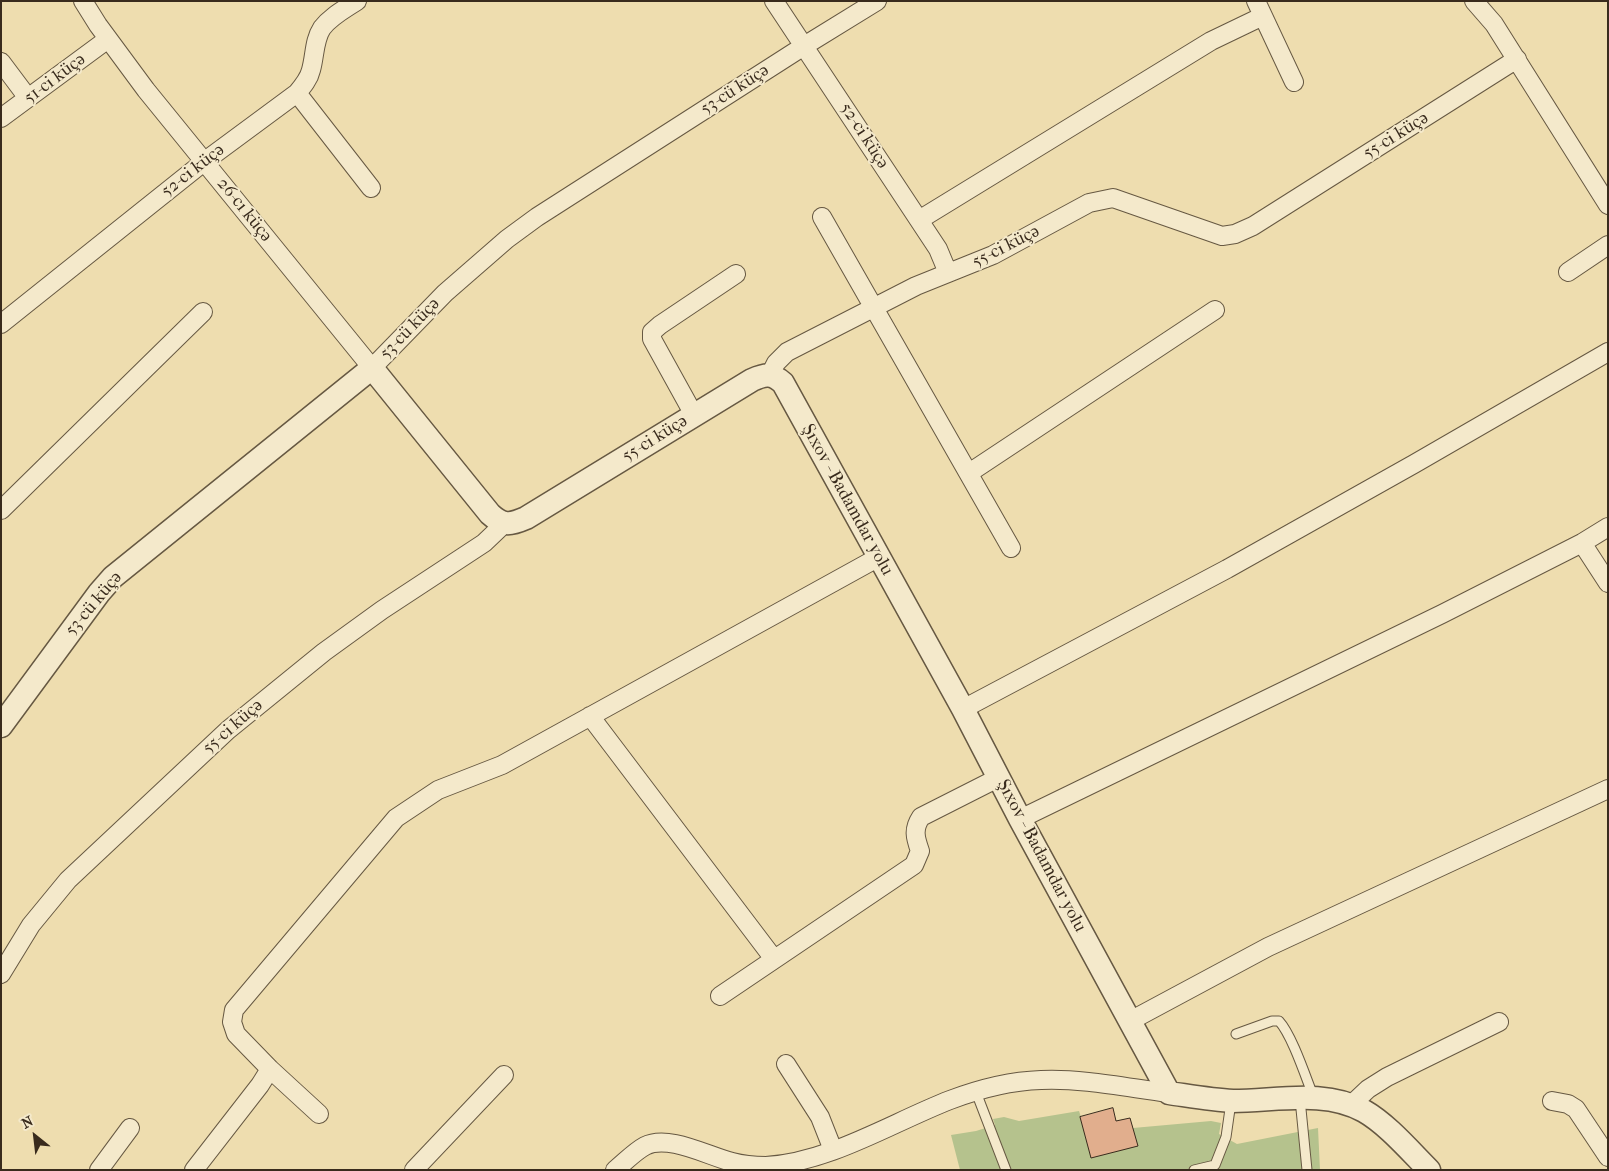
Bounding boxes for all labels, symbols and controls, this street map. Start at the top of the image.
street label: 51-ci küçə [20,49,90,109]
street label: 53-cü küçə [697,60,773,120]
street label: 52-ci küçə [835,99,893,173]
street label: 55-ci küçə [1359,108,1433,164]
street label: 52-ci küçə [157,140,229,202]
street label: 26-cı küçə [212,174,276,246]
street label: 55-ci küçə [969,221,1043,273]
street label: 53-cü küçə [375,294,445,364]
street label: 55-ci küçə [618,411,692,467]
street label: Şıxov - Badamdar yolu [796,421,898,579]
street label: 53-cü küçə [61,567,127,641]
street label: 55-ci küçə [199,695,267,759]
street label: Şıxov - Badamdar yolu [992,776,1090,936]
north arrow [10,1111,60,1161]
text: N [19,1112,36,1132]

